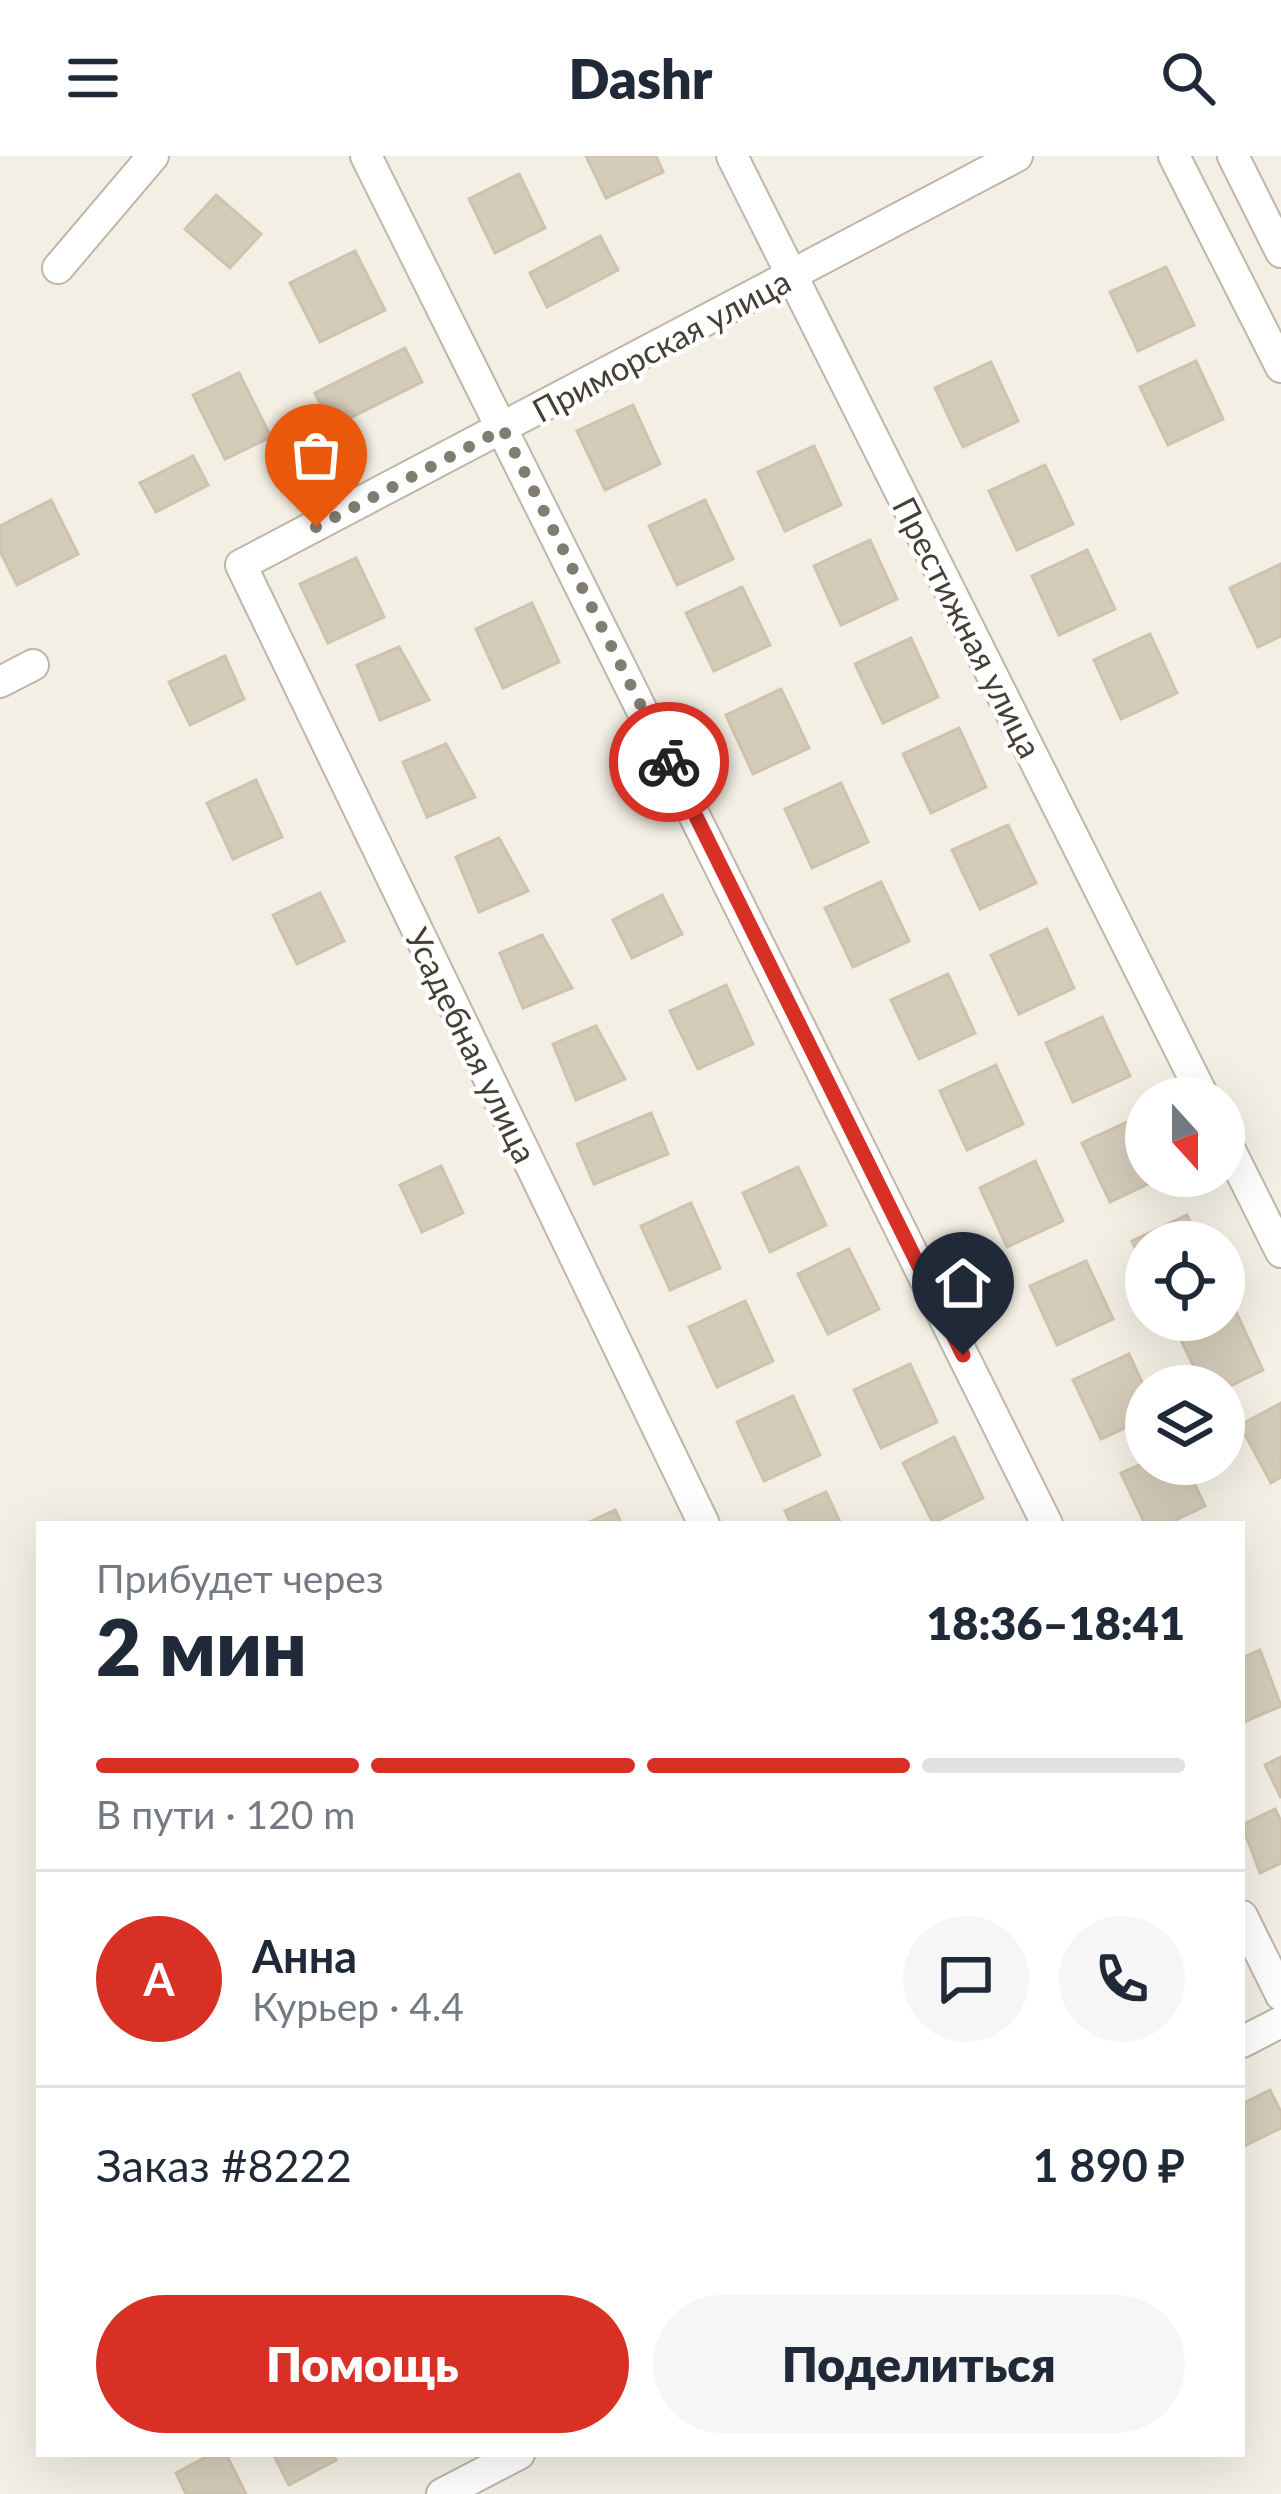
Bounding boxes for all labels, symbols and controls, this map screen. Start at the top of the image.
icon: menu [60,45,126,111]
icon: search [1155,45,1221,111]
text: Dashr [569,46,712,111]
street label: Приморская улица [525,260,797,430]
pin [265,404,367,527]
icon: bag [283,422,349,488]
street label: Престижная улица [885,490,1051,764]
courier [609,702,729,822]
icon: bike [636,729,702,795]
street label: Усадебная улица [398,921,546,1169]
north arrow [1125,1077,1245,1197]
map controls [1125,1077,1245,1485]
button: locate [1125,1221,1245,1341]
pin [912,1232,1014,1355]
icon: home [930,1250,996,1316]
button: layers [1125,1365,1245,1485]
text: Прибудет через [96,1555,383,1601]
text: 18:36–18:41 [926,1596,1185,1650]
text: 2 мин [96,1599,307,1693]
text: В пути · 120 m [96,1791,355,1837]
button: chat [903,1916,1029,2042]
button: phone [1059,1916,1185,2042]
text: Анна [252,1929,357,1983]
text: А [143,1952,175,2006]
text: Курьер · 4.4 [252,1983,464,2029]
text: Заказ #8222 [96,2138,352,2192]
text: 1 890 ₽ [1033,2138,1185,2192]
button: Помощь [96,2295,629,2433]
button: Поделиться [653,2295,1185,2433]

